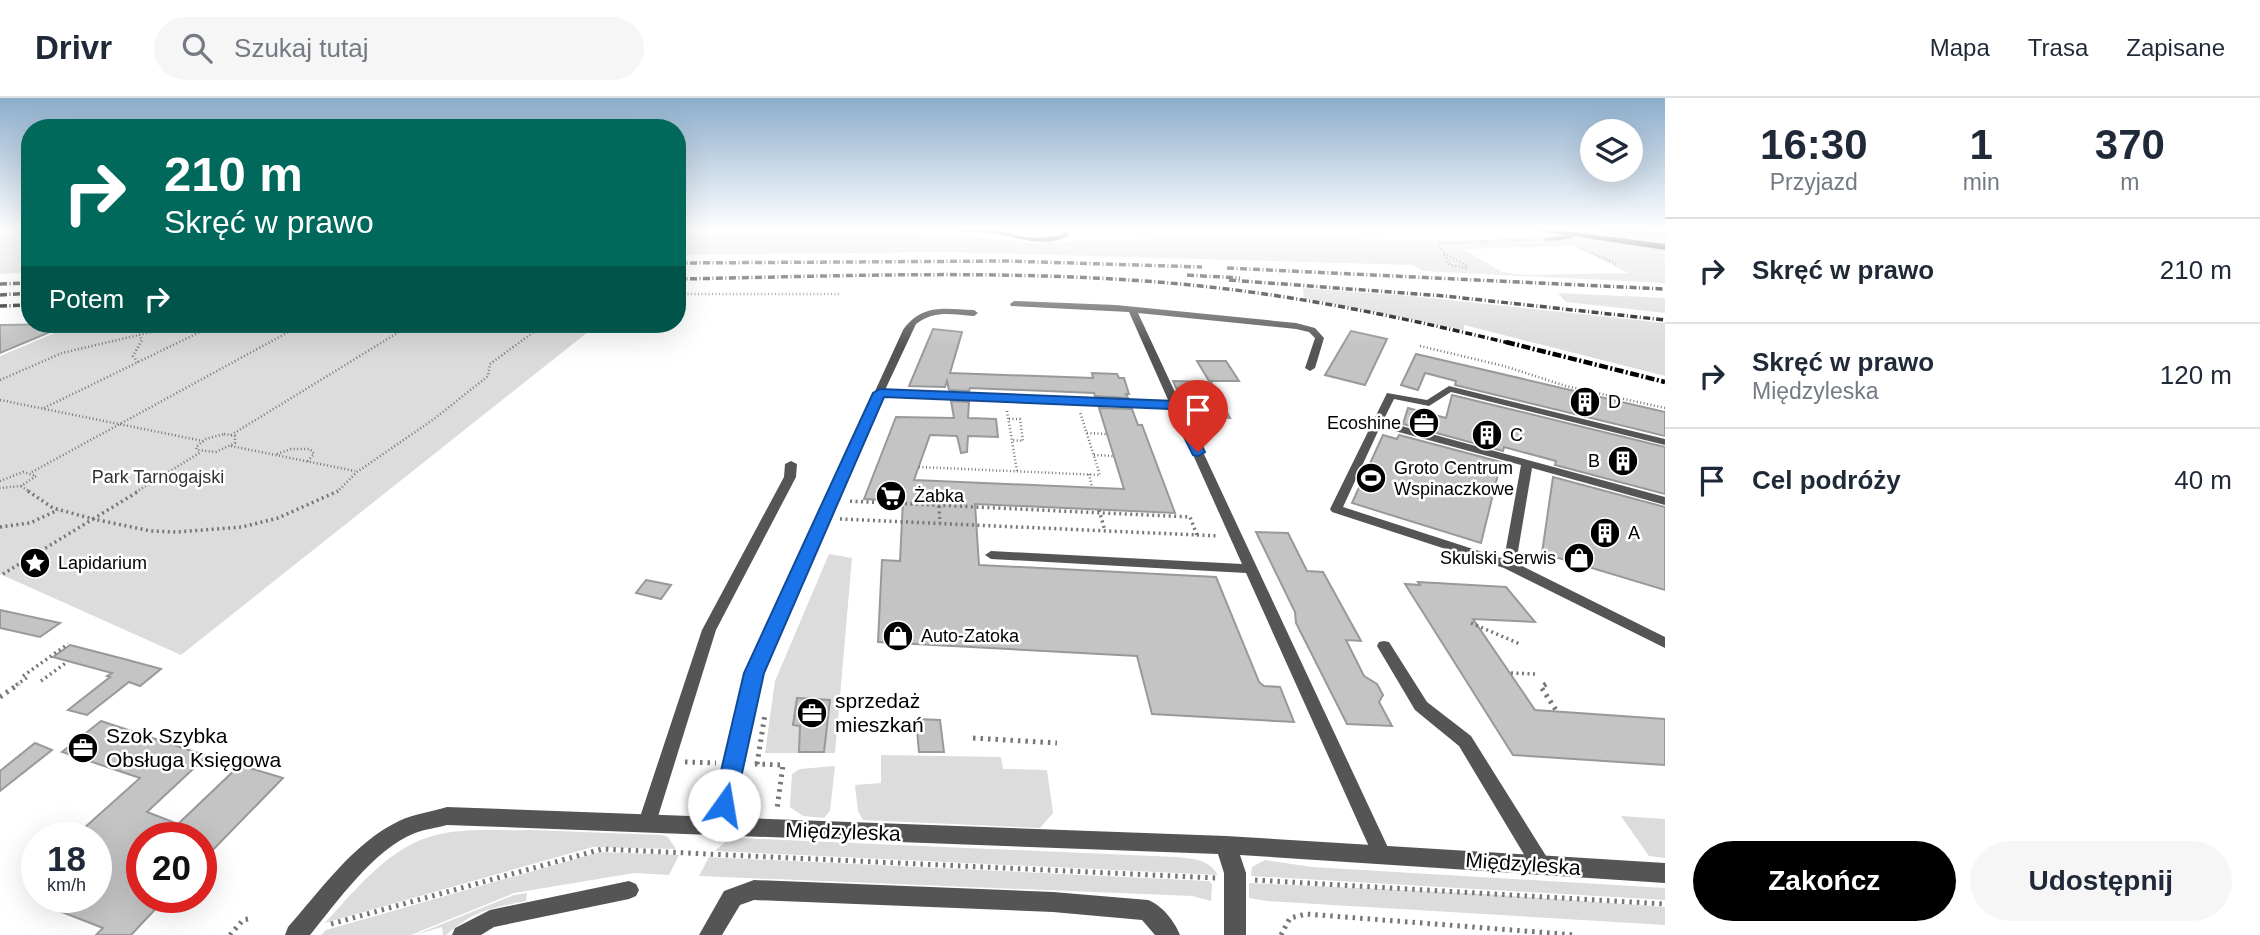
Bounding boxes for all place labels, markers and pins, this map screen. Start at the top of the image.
pin [1168,380,1228,452]
building icon: D [1568,385,1602,419]
place label: D [1608,392,1621,412]
office icon: Ecoshine [1407,406,1441,440]
place label: Ecoshine [1327,413,1401,433]
building icon: C [1470,418,1504,452]
place label: C [1510,425,1523,445]
building icon: B [1606,444,1640,478]
place label: B [1588,451,1600,471]
place label: Groto Centrum Wspinaczkowe [1394,458,1514,499]
sports icon: Groto Centrum Wspinaczkowe [1354,461,1388,495]
supermarket icon: Żabka [874,479,908,513]
place label: Żabka [914,486,965,506]
building icon: A [1588,516,1622,550]
place label: A [1628,523,1640,543]
shop icon: Skulski Serwis [1562,541,1596,575]
place icon: Lapidarium [18,546,52,580]
place label: Skulski Serwis [1440,548,1556,568]
place label: Lapidarium [58,553,147,573]
shop icon: Auto-Zatoka [881,619,915,653]
place label: Auto-Zatoka [921,626,1020,646]
place label: sprzedaż mieszkań [835,689,924,736]
office icon: sprzedaż mieszkań [795,696,829,730]
place label: Szok Szybka Obsługa Księgowa [106,724,281,771]
office icon: Szok Szybka Obsługa Księgowa [66,731,100,765]

